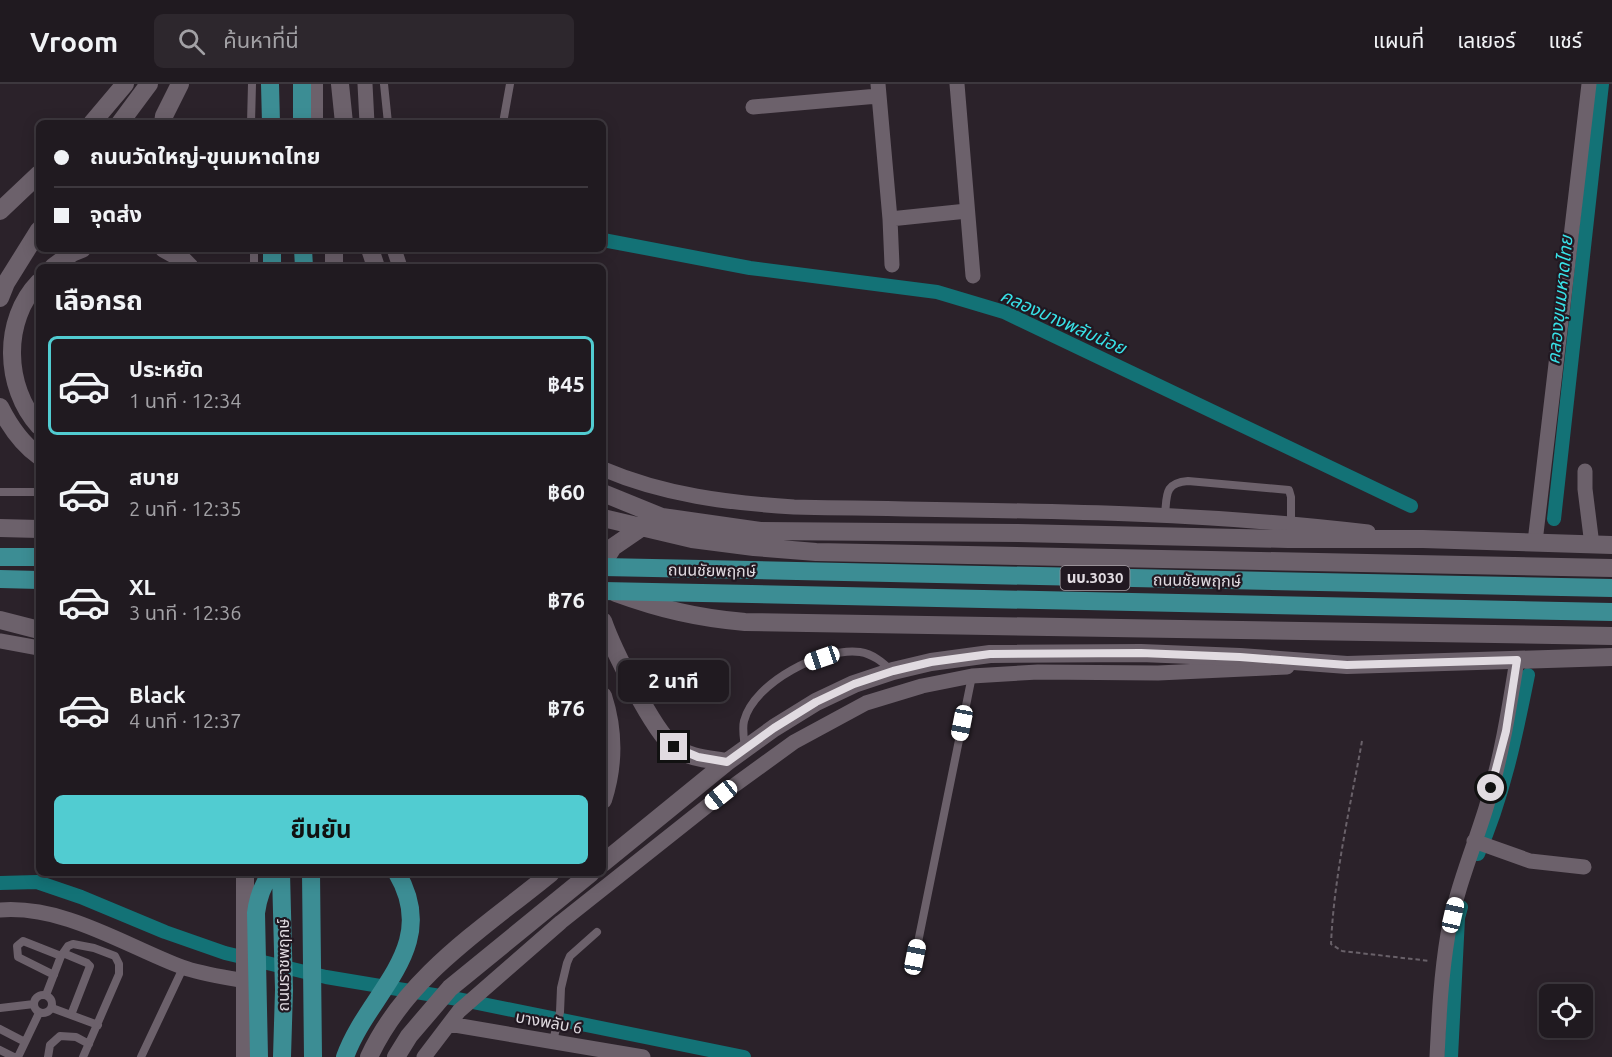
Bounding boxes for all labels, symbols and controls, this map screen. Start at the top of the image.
search box [154,14,574,68]
icon: search [175,25,208,58]
text: Vroom [30,26,118,57]
text: ค้นหาที่นี่ [223,27,299,52]
text: แผนที่ [1373,28,1424,52]
text: เลเยอร์ [1457,28,1516,52]
text: แชร์ [1549,28,1582,52]
text: ถนนวัดใหญ่-ขุนมหาดไทย [90,143,321,168]
text: จุดส่ง [90,201,142,226]
water label: คลองขุนมหาดไทย [1542,233,1578,365]
text: เลือกรถ [54,285,143,315]
water label: คลองบางพลับน้อย [998,285,1130,358]
text: ประหยัด [129,356,204,381]
icon: car [57,359,111,413]
text: ฿45 [547,371,585,396]
text: 1 นาที · 12:34 [129,389,242,412]
text: สบาย [129,464,179,489]
icon: car [57,467,111,521]
text: ฿60 [547,479,585,504]
text: 2 นาที · 12:35 [129,497,242,520]
street label: ถนนชัยพฤกษ์ [668,560,756,580]
road number: นบ.3030 [1060,566,1130,590]
street label: ถนนชัยพฤกษ์ [1153,570,1241,590]
text: XL [129,574,156,599]
icon: car [57,575,111,629]
text: ฿76 [547,587,585,612]
text: 3 นาที · 12:36 [129,601,242,624]
car [802,644,842,672]
callout: 2 นาที [618,660,730,702]
text: 2 นาที [648,669,699,692]
text: Black [129,682,186,707]
icon: car [57,683,111,737]
text: ฿76 [547,695,585,720]
car [950,704,974,742]
text: 4 นาที · 12:37 [129,709,242,732]
route end [660,733,687,760]
route start [1477,774,1504,801]
car [701,777,741,813]
button: ยืนยัน [54,795,588,864]
car [1440,895,1466,935]
street label: ถนนราชพฤกษ์ [274,919,292,1011]
car [903,938,927,976]
map controls [1539,984,1593,1038]
button: locate [1539,984,1593,1038]
street label: บางพลับ 6 [514,1007,584,1037]

